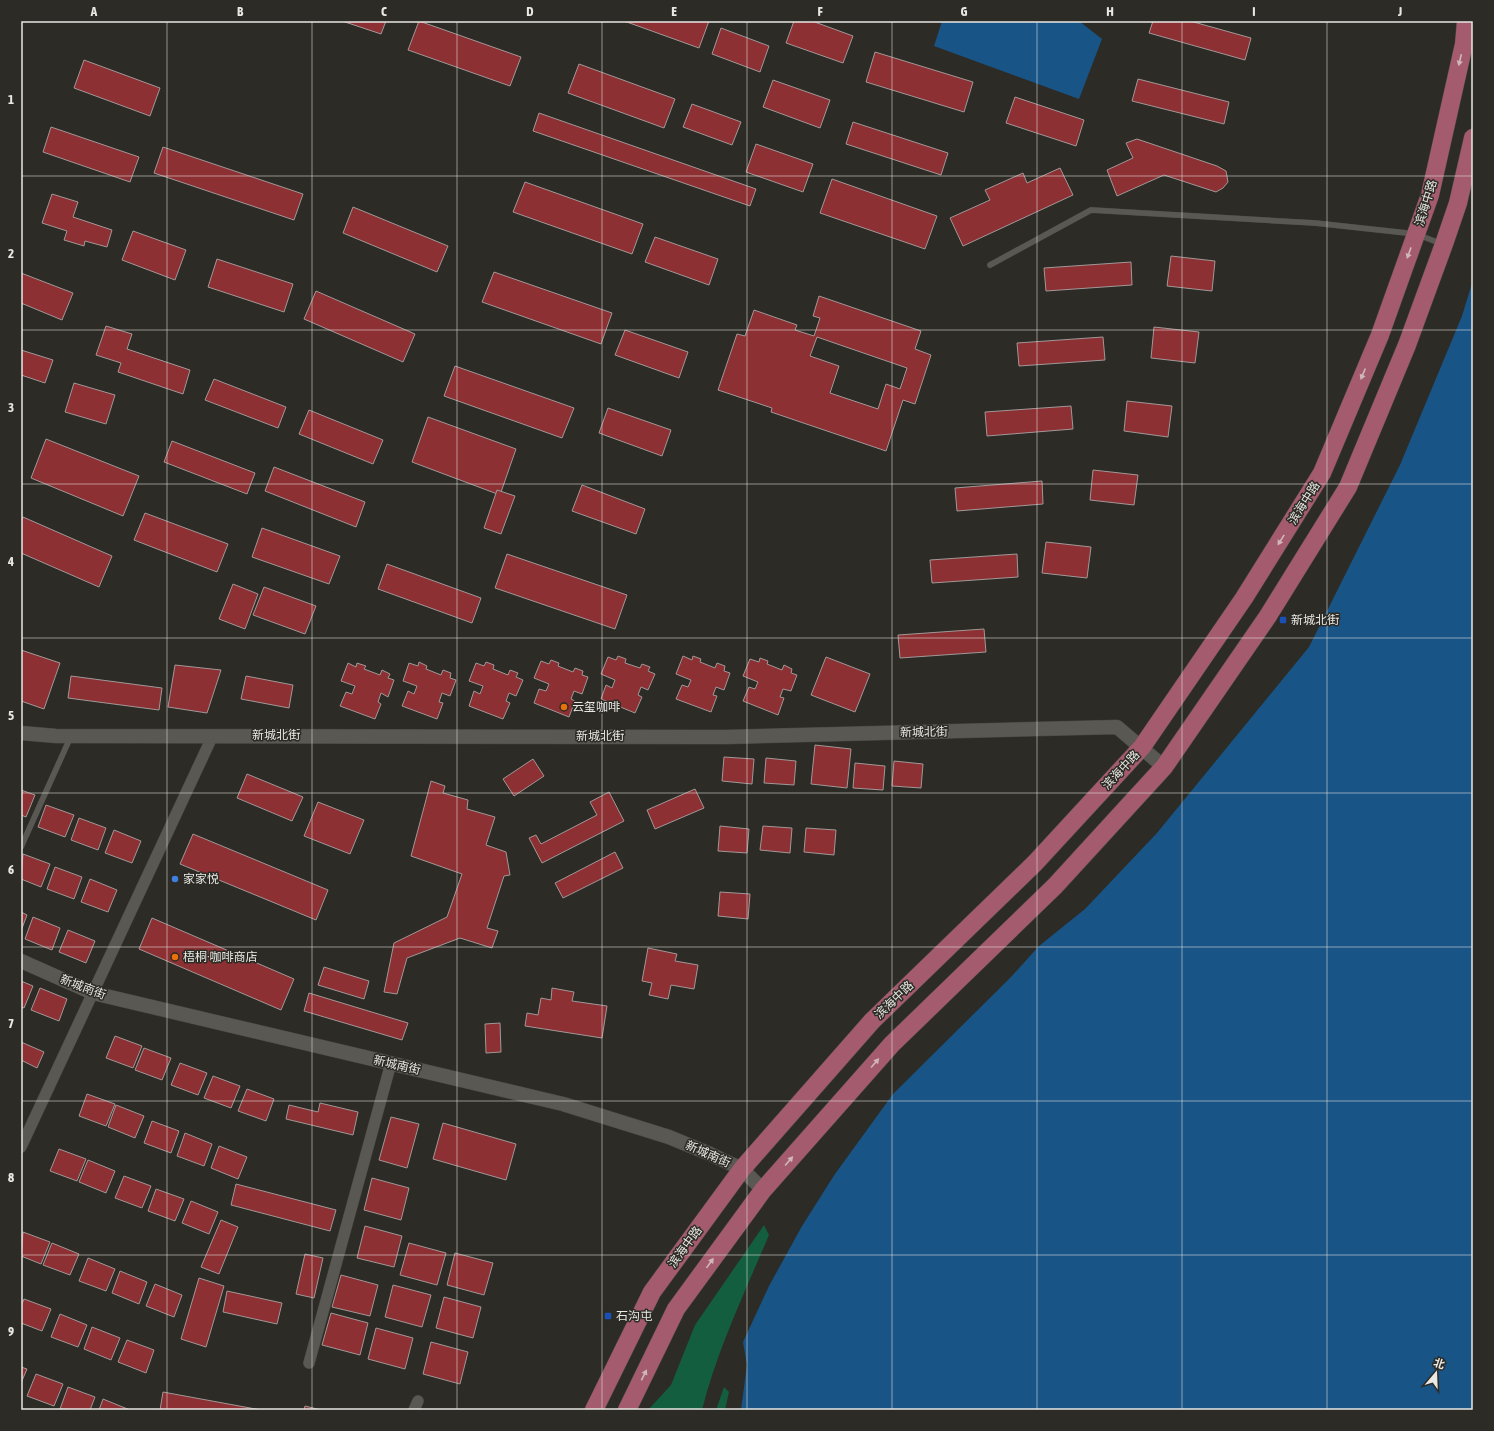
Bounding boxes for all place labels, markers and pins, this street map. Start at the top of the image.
place label: 新城北街 [1291,613,1339,627]
marker: 新城北街 [1278,615,1288,625]
place label: 云玺咖啡 [572,700,620,714]
marker: 云玺咖啡 [559,702,569,712]
place label: 家家悦 [183,872,219,886]
marker: 家家悦 [170,874,180,884]
place label: 梧桐·咖啡商店 [183,950,258,964]
marker: 梧桐·咖啡商店 [170,952,180,962]
place label: 石沟屯 [616,1309,652,1323]
marker: 石沟屯 [603,1311,613,1321]

